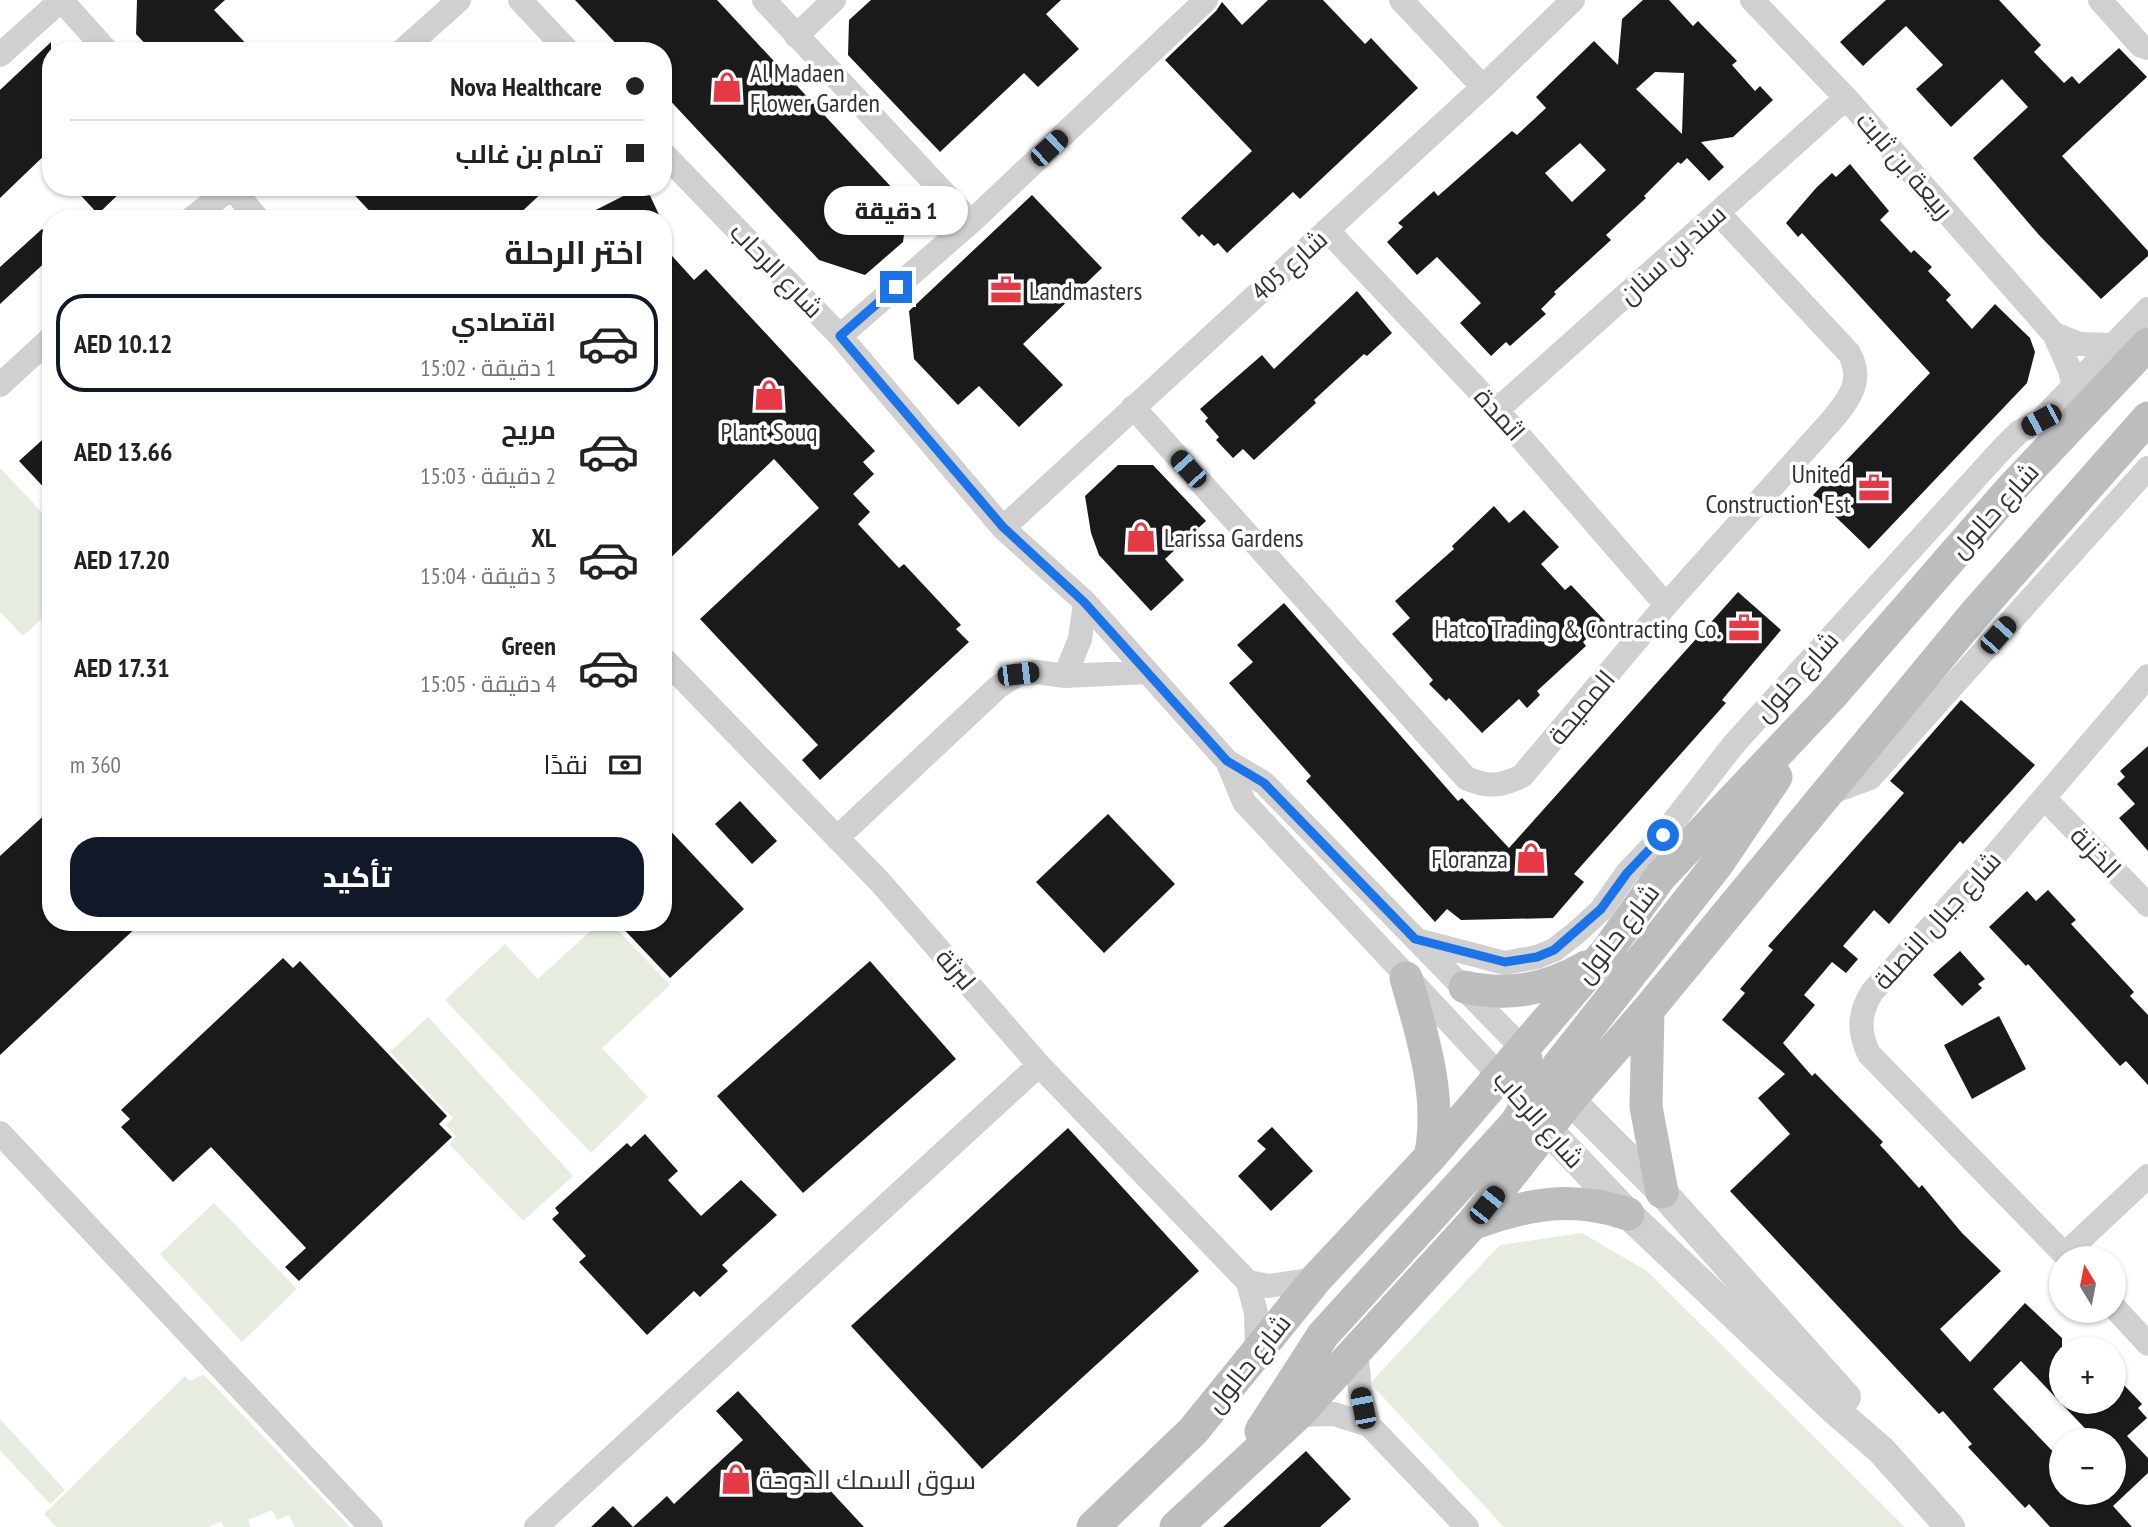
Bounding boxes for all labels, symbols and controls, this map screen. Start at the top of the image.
place label: Al Madaen Flower Garden [750,56,880,119]
text: Nova Healthcare [450,70,602,103]
shop icon: Al Madaen Flower Garden [710,70,744,104]
street label: ربيعة بن ثابت [1849,104,1961,226]
car [1027,126,1072,170]
text: تمام بن غالب [455,137,602,170]
callout: 1 دقيقة [824,186,968,234]
text: 1 دقيقة [855,196,937,225]
street label: سند بن سنان [1611,197,1733,311]
street label: شارع الرحاب [723,215,831,325]
street label: شارع 405 [1244,222,1335,308]
text: اختر الرحلة [504,231,644,273]
route end [880,271,912,303]
office icon: Landmasters [989,273,1023,307]
place label: Landmasters [1029,274,1142,307]
text: اقتصادي [451,305,556,338]
icon: car [577,312,640,375]
text: AED 10.12 [74,327,172,360]
text: 1 دقيقة · 15:02 [420,353,556,382]
shop icon: Plant Souq [752,378,786,412]
street label: اثمدة [1467,380,1533,448]
car [2018,401,2065,439]
text: مريح [501,413,556,446]
place label: Plant Souq [720,415,818,448]
icon: car [577,420,640,483]
text: AED 13.66 [74,435,172,468]
car [1167,446,1210,492]
street label: شارع حالول [1942,455,2046,565]
place label: United Construction Est [1706,457,1851,520]
text: 2 دقيقة · 15:03 [420,461,556,490]
office icon: United Construction Est [1857,471,1891,505]
shop icon: Larissa Gardens [1124,520,1158,554]
text: XL [531,521,556,554]
place label: Larissa Gardens [1164,521,1304,554]
icon: car [577,528,640,591]
text: AED 17.20 [74,543,170,576]
text: 3 دقيقة · 15:04 [420,561,556,590]
office icon: Hatco Trading & Contracting Co. [1727,611,1761,645]
place label: Hatco Trading & Contracting Co. [1435,612,1721,645]
car [1977,612,2020,658]
street label: شارع حلول [1747,624,1846,729]
text: Green [501,629,556,662]
icon: car [577,636,640,699]
text: AED 17.31 [74,651,170,684]
car [996,661,1041,687]
street label: المميحة [1540,663,1622,751]
text: 4 دقيقة · 15:05 [420,669,556,698]
icon: cash [606,746,644,784]
text: نقدًا [544,748,588,781]
text: 360 m [70,750,121,779]
route start [1647,819,1679,851]
street label: الخزنة [2063,819,2129,885]
button: تأكيد [70,837,644,917]
shop icon: Floranza [1514,841,1548,875]
place label: Floranza [1431,842,1508,875]
street label: شارع جبال النصلة [1866,844,2009,997]
street label: شارع حالول [1568,877,1667,990]
street label: لبرثة [929,941,983,997]
street label: شارع الرحاب [1486,1063,1592,1175]
car [1466,1182,1509,1228]
north arrow [2049,1246,2126,1323]
map controls [2049,1246,2126,1505]
street label: شارع حالول [1198,1307,1299,1420]
button: + [2049,1337,2126,1414]
car [1349,1385,1378,1431]
button: − [2049,1428,2126,1505]
shop icon: سوق السمك الدوحة [719,1462,753,1496]
place label: سوق السمك الدوحة [759,1463,976,1496]

